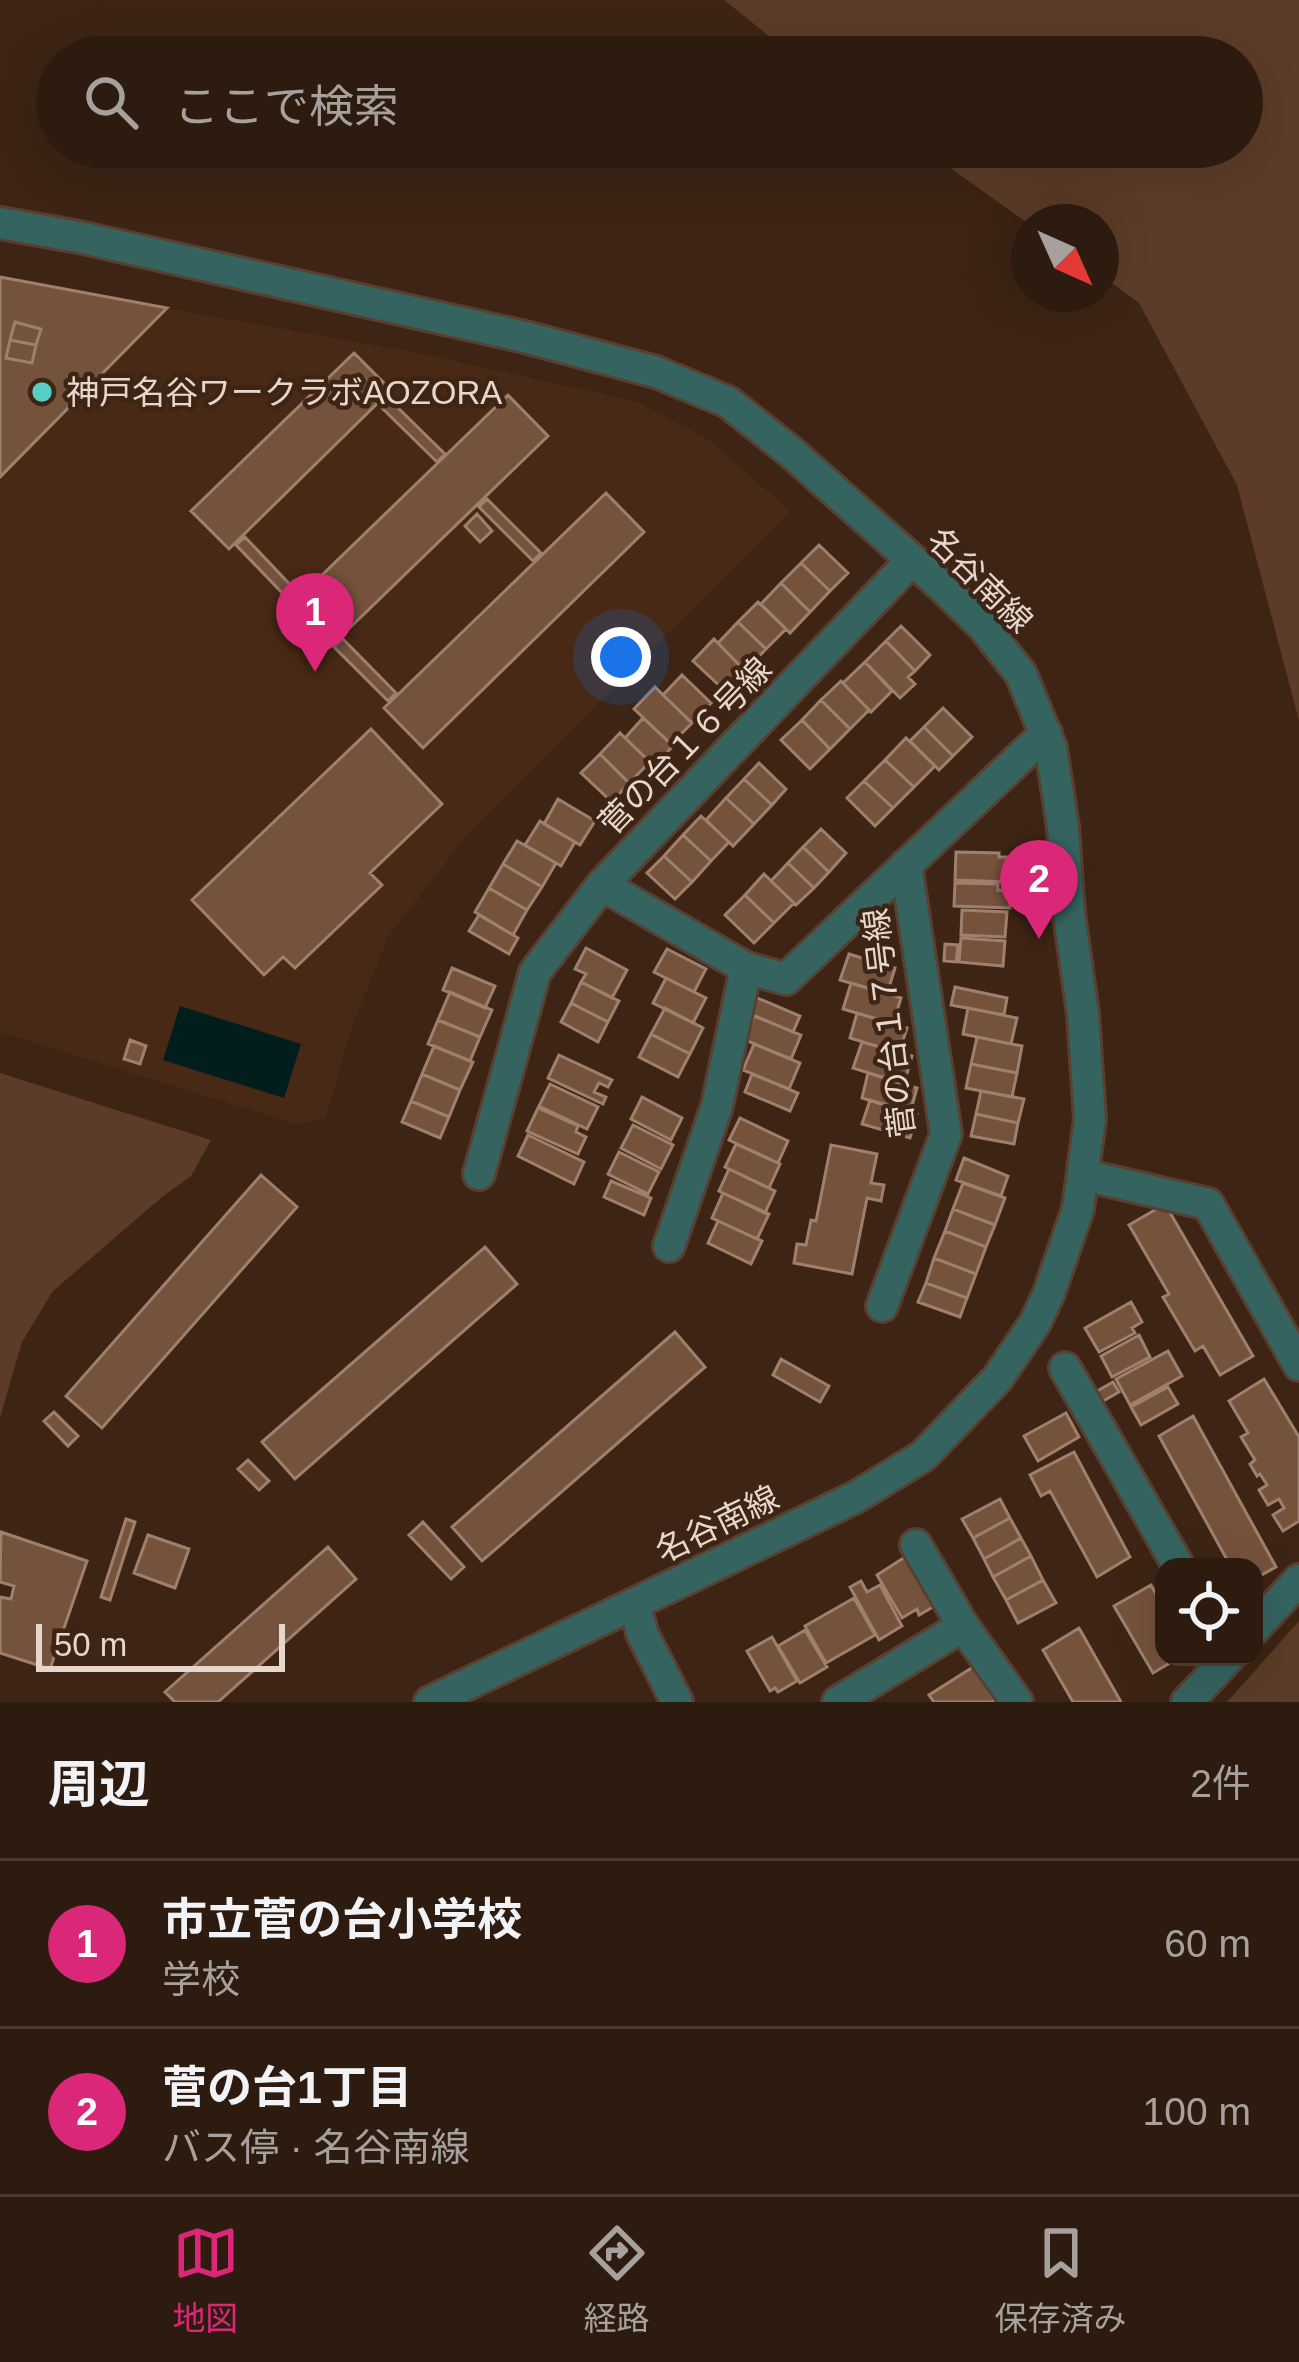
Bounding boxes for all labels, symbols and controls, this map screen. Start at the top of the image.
search box [36,36,1263,168]
icon: search [78,69,144,135]
text: ここで検索 [174,81,399,132]
north arrow [1011,204,1119,312]
place label: 神戸名谷ワークラボAOZORA [66,374,502,411]
marker: 神戸名谷ワークラボAOZORA [29,379,55,405]
street label: 名谷南線 [920,520,1040,640]
pin: 1 [276,573,354,672]
your location [591,627,651,687]
street label: 菅の台１６号線 [591,650,779,842]
pin: 2 [1000,840,1078,939]
street label: 菅の台１７号線 [857,906,921,1140]
street label: 名谷南線 [650,1478,784,1570]
map controls [1155,1558,1263,1666]
button: locate [1155,1558,1263,1666]
scale bar [36,1618,285,1671]
text: 50 m [54,1626,127,1663]
text: 周辺 [48,1756,150,1813]
text: 2件 [1190,1762,1251,1805]
text: 市立菅の台小学校 [162,1894,522,1945]
text: 1 [76,1922,98,1965]
text: 60 m [1164,1922,1251,1965]
text: 学校 [162,1958,240,2001]
text: 菅の台1丁目 [162,2062,412,2113]
text: 2 [76,2090,98,2133]
text: 100 m [1143,2090,1251,2133]
text: バス停 · 名谷南線 [162,2126,470,2169]
tab: 地図 [173,2220,239,2340]
tab: 経路 [584,2220,650,2340]
tab: 保存済み [995,2220,1127,2340]

